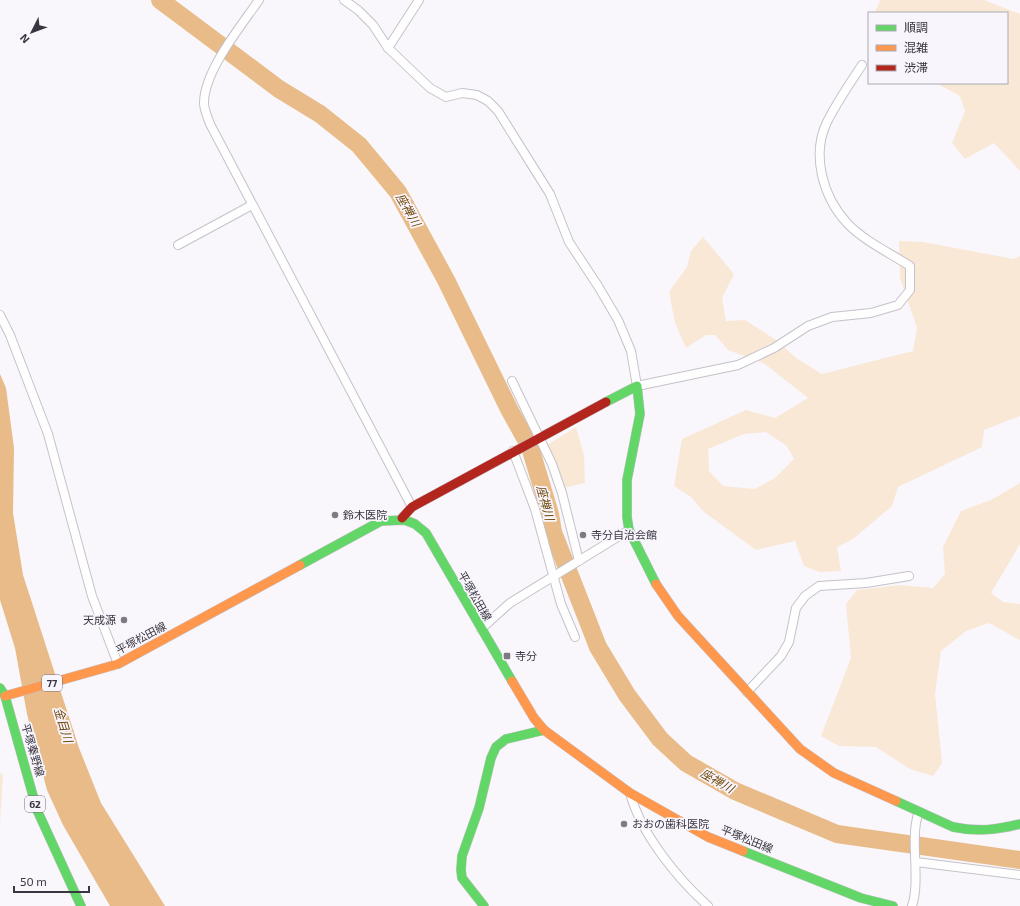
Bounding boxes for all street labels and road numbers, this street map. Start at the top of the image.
street label: 平塚松田線 [456,569,495,623]
street label: 平塚松田線 [113,619,168,656]
road number: 77 [42,675,62,691]
street label: 平塚秦野線 [20,722,47,778]
road number: 62 [25,796,45,812]
street label: 平塚松田線 [719,822,775,855]

